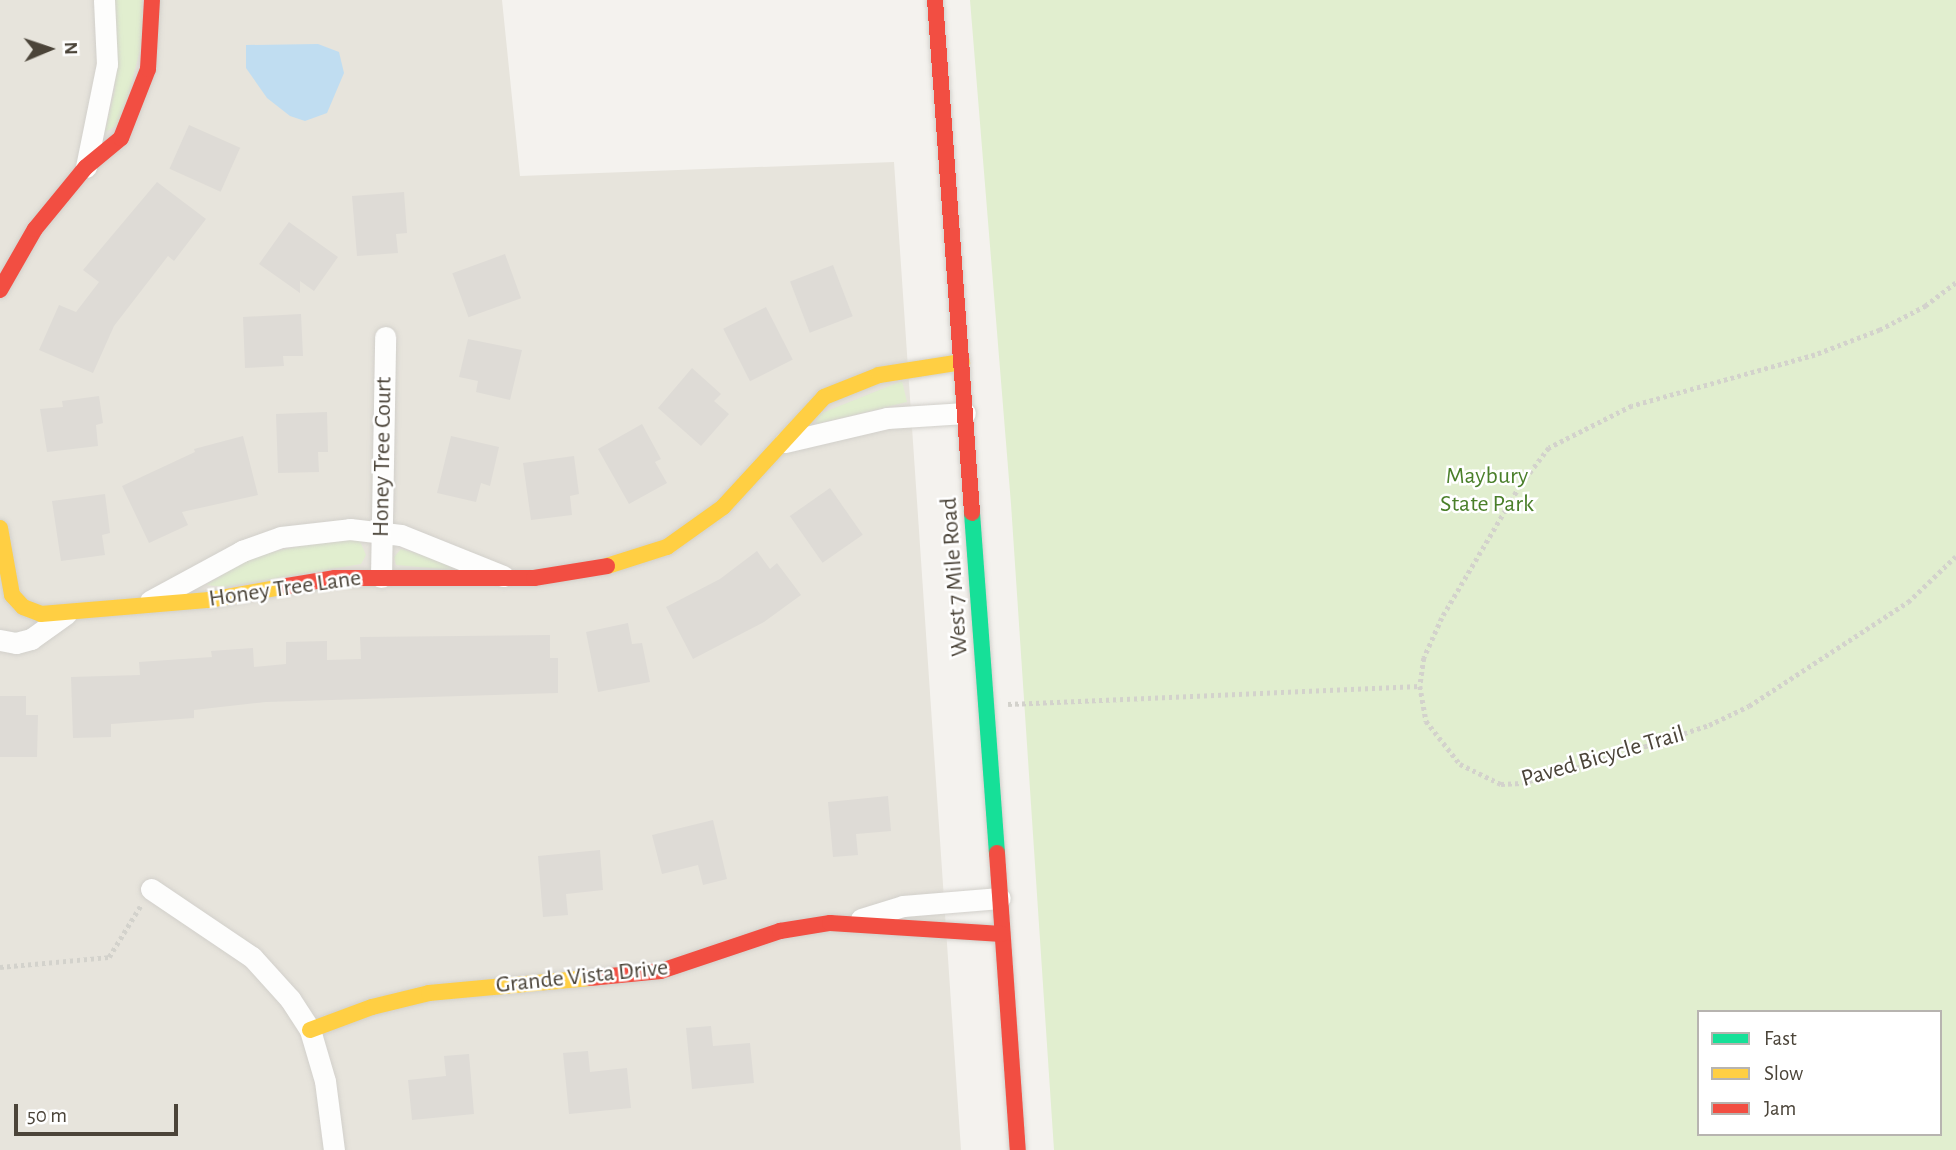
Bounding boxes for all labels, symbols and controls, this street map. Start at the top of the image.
north arrow [14,14,84,84]
text: N [61,41,80,55]
street label: Honey Tree Court [367,377,399,537]
park label: Maybury State Park [1440,463,1534,519]
street label: West 7 Mile Road [935,497,975,657]
street label: Honey Tree Lane [207,564,363,614]
street label: Paved Bicycle Trail [1518,720,1688,794]
street label: Grande Vista Drive [494,954,670,1000]
legend [1697,1010,1942,1136]
text: Fast [1764,1028,1797,1049]
text: Slow [1764,1063,1803,1084]
scale bar [18,1090,182,1134]
text: Jam [1764,1098,1796,1119]
text: 50 m [27,1105,67,1126]

